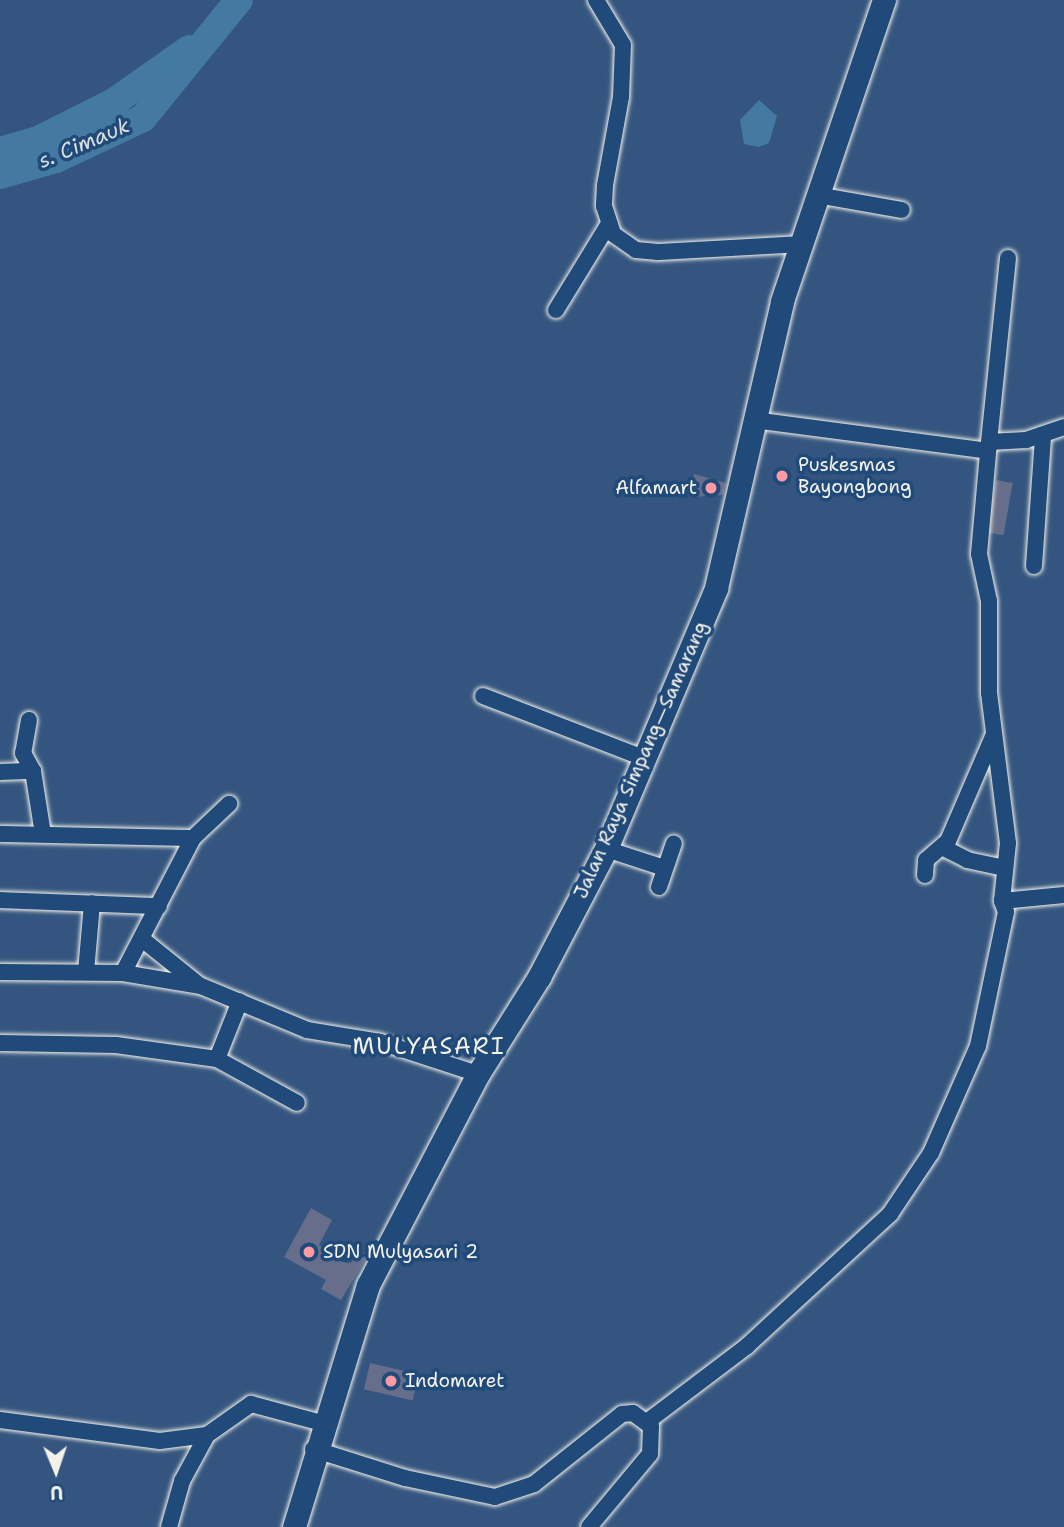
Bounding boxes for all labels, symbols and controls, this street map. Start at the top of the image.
water label: s. Cimauk [34,112,134,174]
place label: Puskesmas Bayongbong [798,454,912,498]
marker: Puskesmas Bayongbong [772,466,792,486]
place label: Alfamart [615,477,697,499]
marker: Alfamart [703,480,719,496]
street label: Jalan Raya Simpang—Samarang [569,618,713,902]
district label: MULYASARI [354,1032,504,1060]
place label: SDN Mulyasari 2 [323,1241,478,1263]
marker: SDN Mulyasari 2 [301,1244,317,1260]
place label: Indomaret [405,1370,505,1392]
marker: Indomaret [383,1373,399,1389]
north arrow [21,1436,91,1506]
text: U [50,1480,64,1505]

